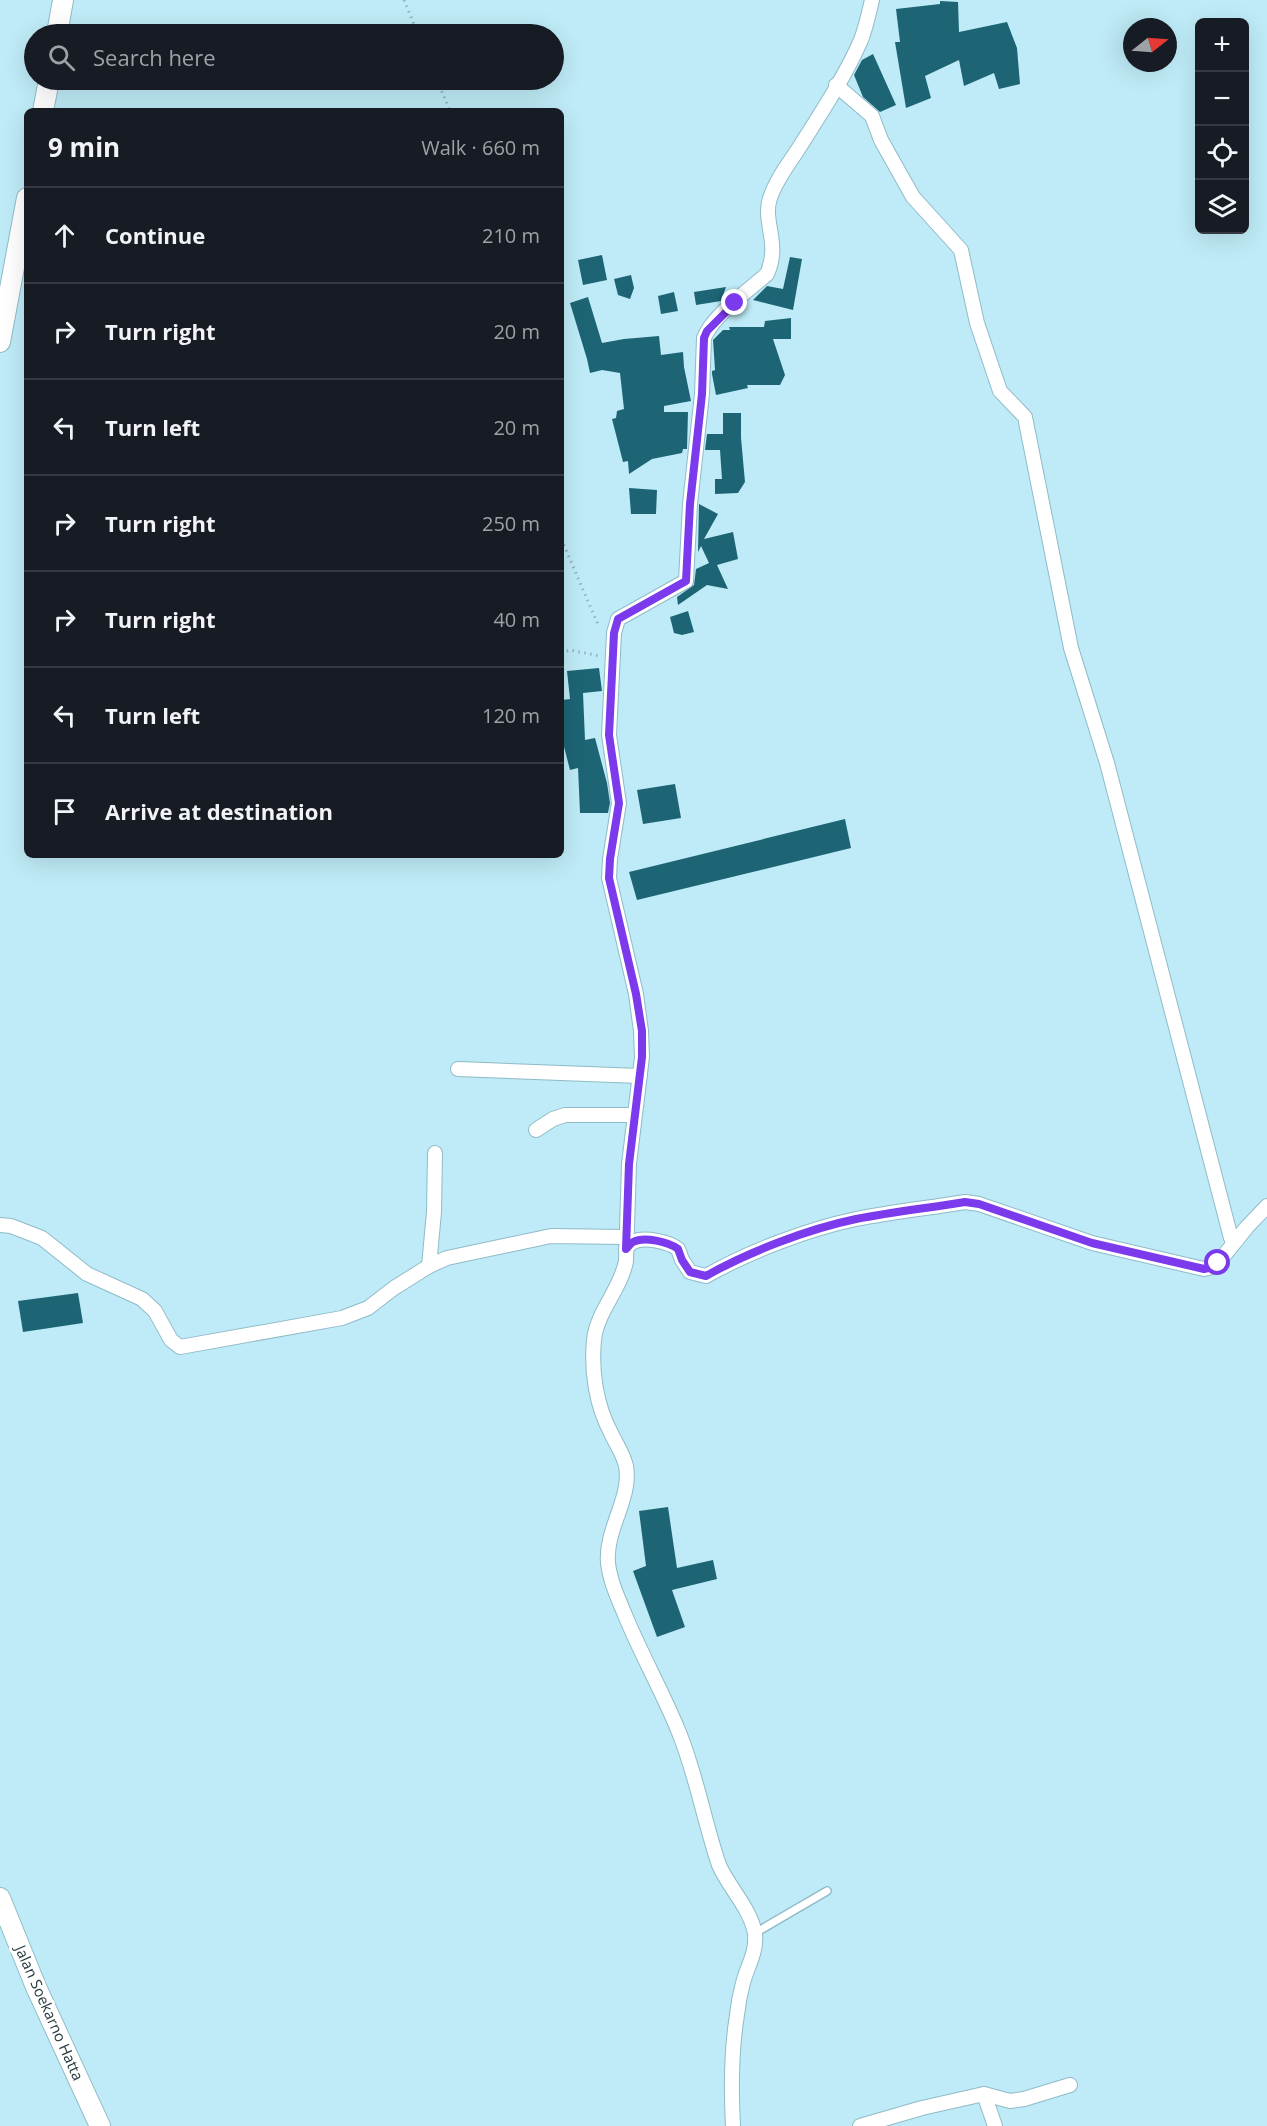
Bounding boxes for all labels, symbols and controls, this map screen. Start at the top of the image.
north arrow [1123,18,1177,72]
map controls [1195,18,1249,234]
button: + [1195,18,1249,72]
search box [24,24,564,90]
icon: search [45,41,78,74]
text: Search here [93,42,216,72]
button: − [1195,72,1249,126]
button: locate [1195,126,1249,180]
text: 9 min [48,129,120,165]
text: Walk · 660 m [421,134,540,161]
button: layers [1195,180,1249,234]
icon: ahead [48,219,81,252]
text: Continue [105,220,205,250]
text: 210 m [482,222,540,249]
route end [721,289,747,315]
icon: right [48,315,81,348]
text: Turn right [105,316,216,346]
text: 20 m [493,318,540,345]
icon: left [48,411,81,444]
text: Turn left [105,412,200,442]
text: 20 m [493,414,540,441]
icon: right [48,507,81,540]
text: Turn right [105,508,216,538]
text: 250 m [482,510,540,537]
icon: right [48,603,81,636]
text: Turn right [105,604,216,634]
text: 40 m [493,606,540,633]
icon: left [48,699,81,732]
text: Turn left [105,700,200,730]
text: 120 m [482,702,540,729]
icon: arrive [48,795,81,828]
text: Arrive at destination [105,796,333,826]
route start [1204,1249,1230,1275]
street label: Jalan Soekarno Hatta [10,1940,89,2083]

